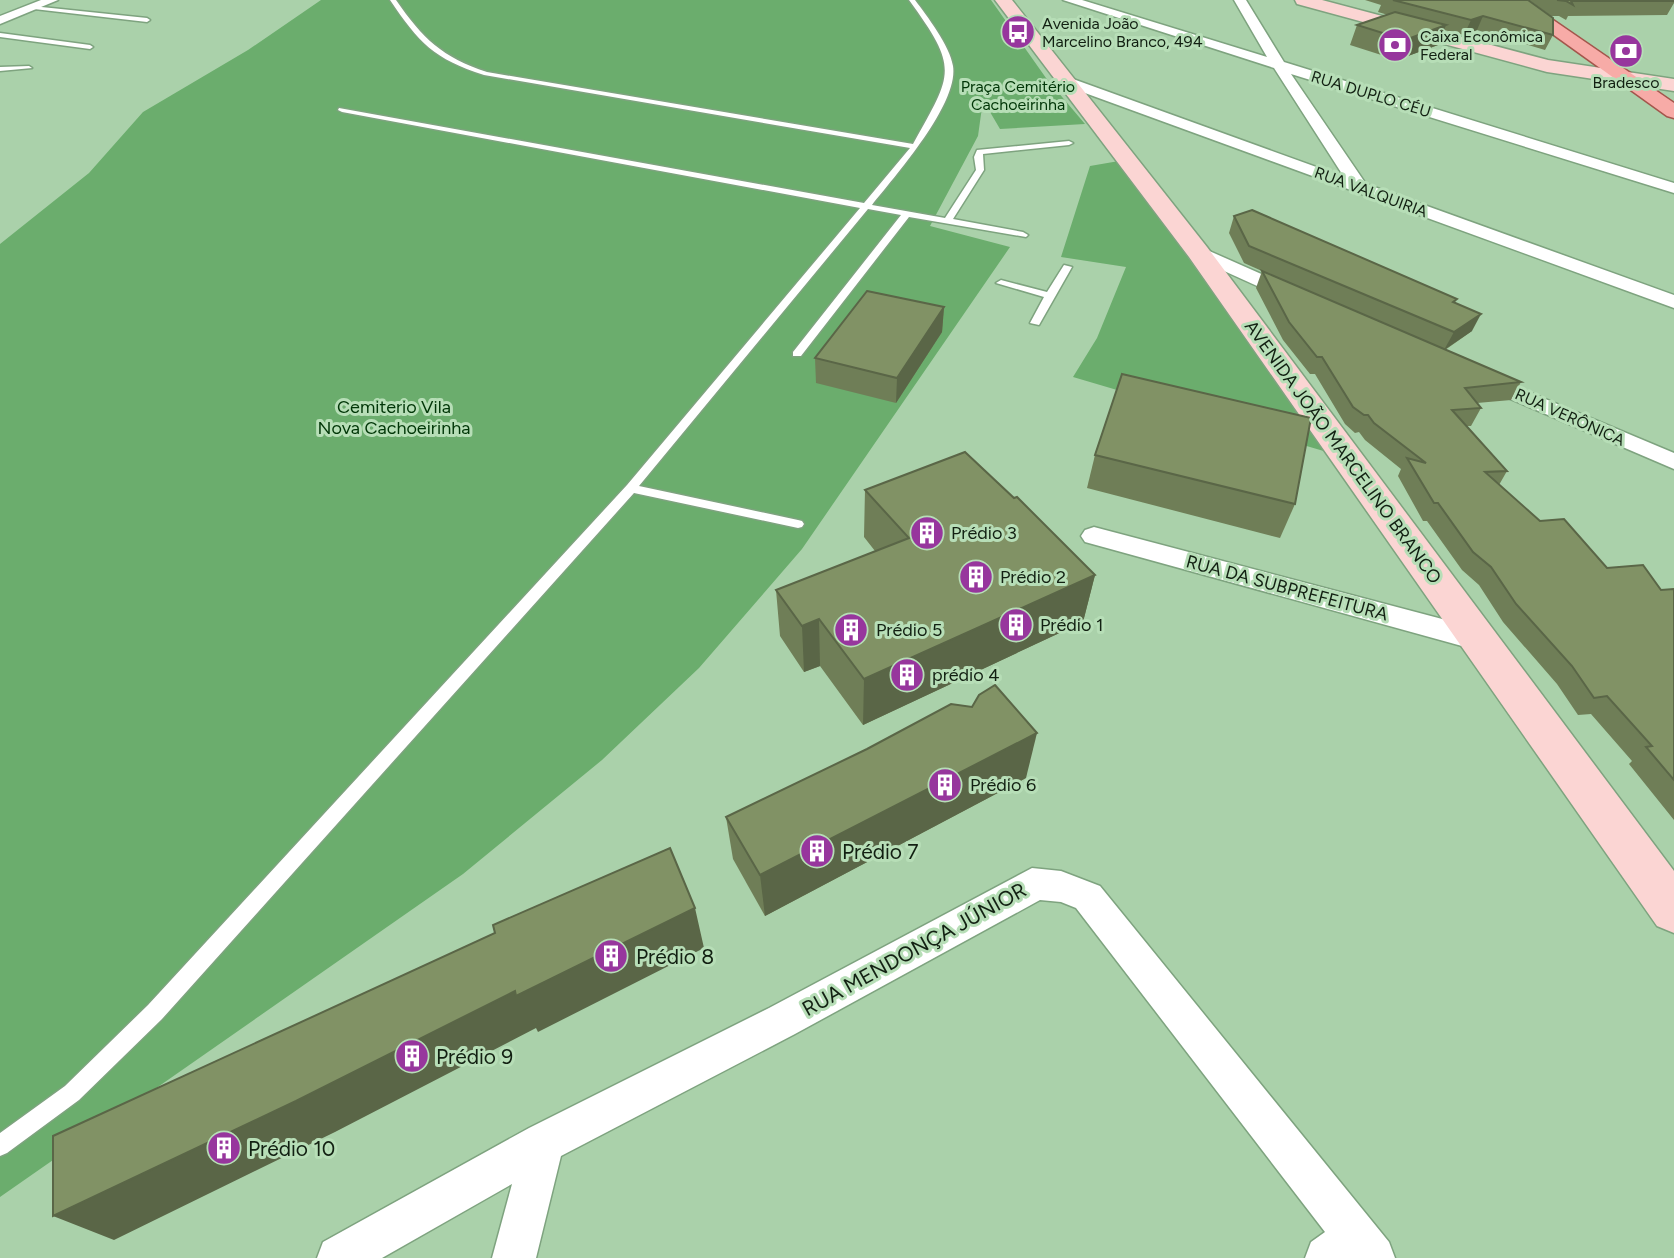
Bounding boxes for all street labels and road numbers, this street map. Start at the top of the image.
street label: RUA DUPLO CÉU [1309,67,1433,121]
street label: RUA VALQUIRIA [1312,163,1430,221]
street label: AVENIDA JOÃO MARCELINO BRANCO [1240,316,1446,588]
street label: RUA VERÔNICA [1512,384,1628,450]
street label: RUA DA SUBPREFEITURA [1184,550,1390,626]
street label: RUA MENDONÇA JÚNIOR [798,877,1030,1021]

